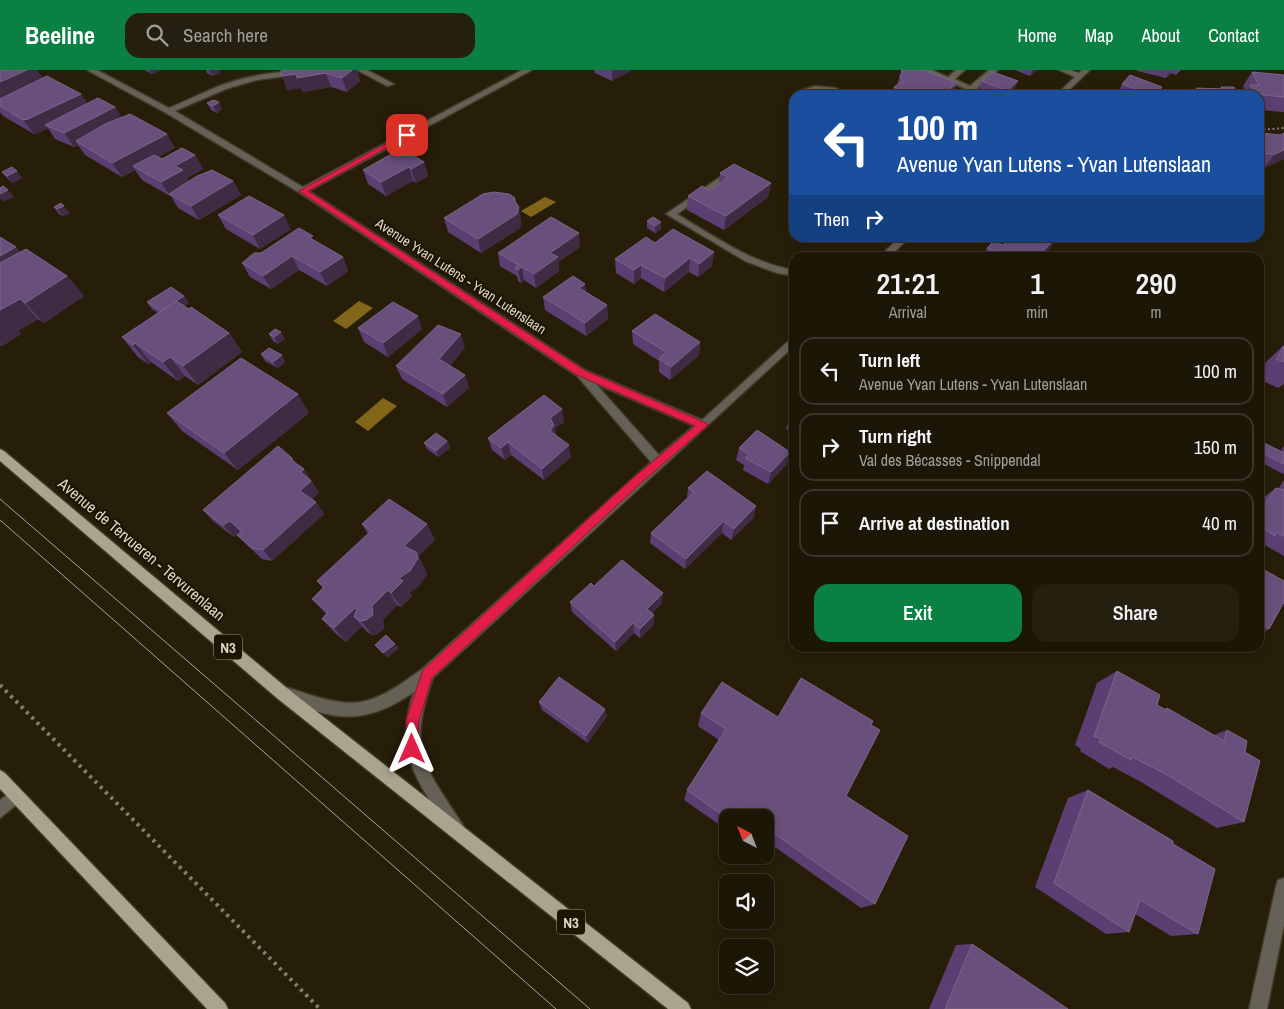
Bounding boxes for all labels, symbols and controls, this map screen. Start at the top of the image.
search box [125,13,475,58]
text: Beeline [25,19,95,51]
icon: search [143,21,171,49]
text: Search here [183,22,268,48]
text: Home [1017,23,1057,48]
text: Map [1085,23,1114,48]
text: About [1142,23,1180,48]
text: Contact [1208,23,1259,48]
text: 100 m [897,104,978,151]
icon: left [814,110,879,175]
pin [386,114,428,156]
icon: arrive [393,121,421,149]
text: Avenue Yvan Lutens - Yvan Lutenslaan [897,149,1211,179]
icon: right [860,205,888,233]
text: Then [814,206,850,232]
street label: Avenue Yvan Lutens - Yvan Lutenslaan [371,213,550,338]
text: 21:21 [876,263,939,303]
text: 1 [1030,263,1044,303]
text: 290 [1136,263,1177,303]
text: Arrival [889,301,927,323]
text: min [1026,301,1048,323]
text: m [1151,301,1162,323]
text: Turn left [859,347,920,373]
icon: left [816,357,844,385]
text: 100 m [1194,358,1237,384]
text: Avenue Yvan Lutens - Yvan Lutenslaan [859,373,1087,395]
text: Turn right [859,423,931,449]
icon: right [816,433,844,461]
text: 150 m [1194,434,1237,460]
text: Val des Bécasses - Snippendal [859,449,1040,471]
street label: Avenue de Tervueren - Tervurenlaan [53,472,230,625]
icon: arrive [816,509,844,537]
text: Arrive at destination [859,510,1010,536]
text: 40 m [1202,510,1237,536]
button: Exit [814,584,1022,642]
button: Share [1032,584,1239,642]
road number: N3 [214,634,242,660]
position arrow [385,722,437,774]
north arrow [719,809,774,864]
map controls [719,809,774,994]
button: sound [719,874,774,929]
road number: N3 [557,910,585,934]
button: layers [719,939,774,994]

